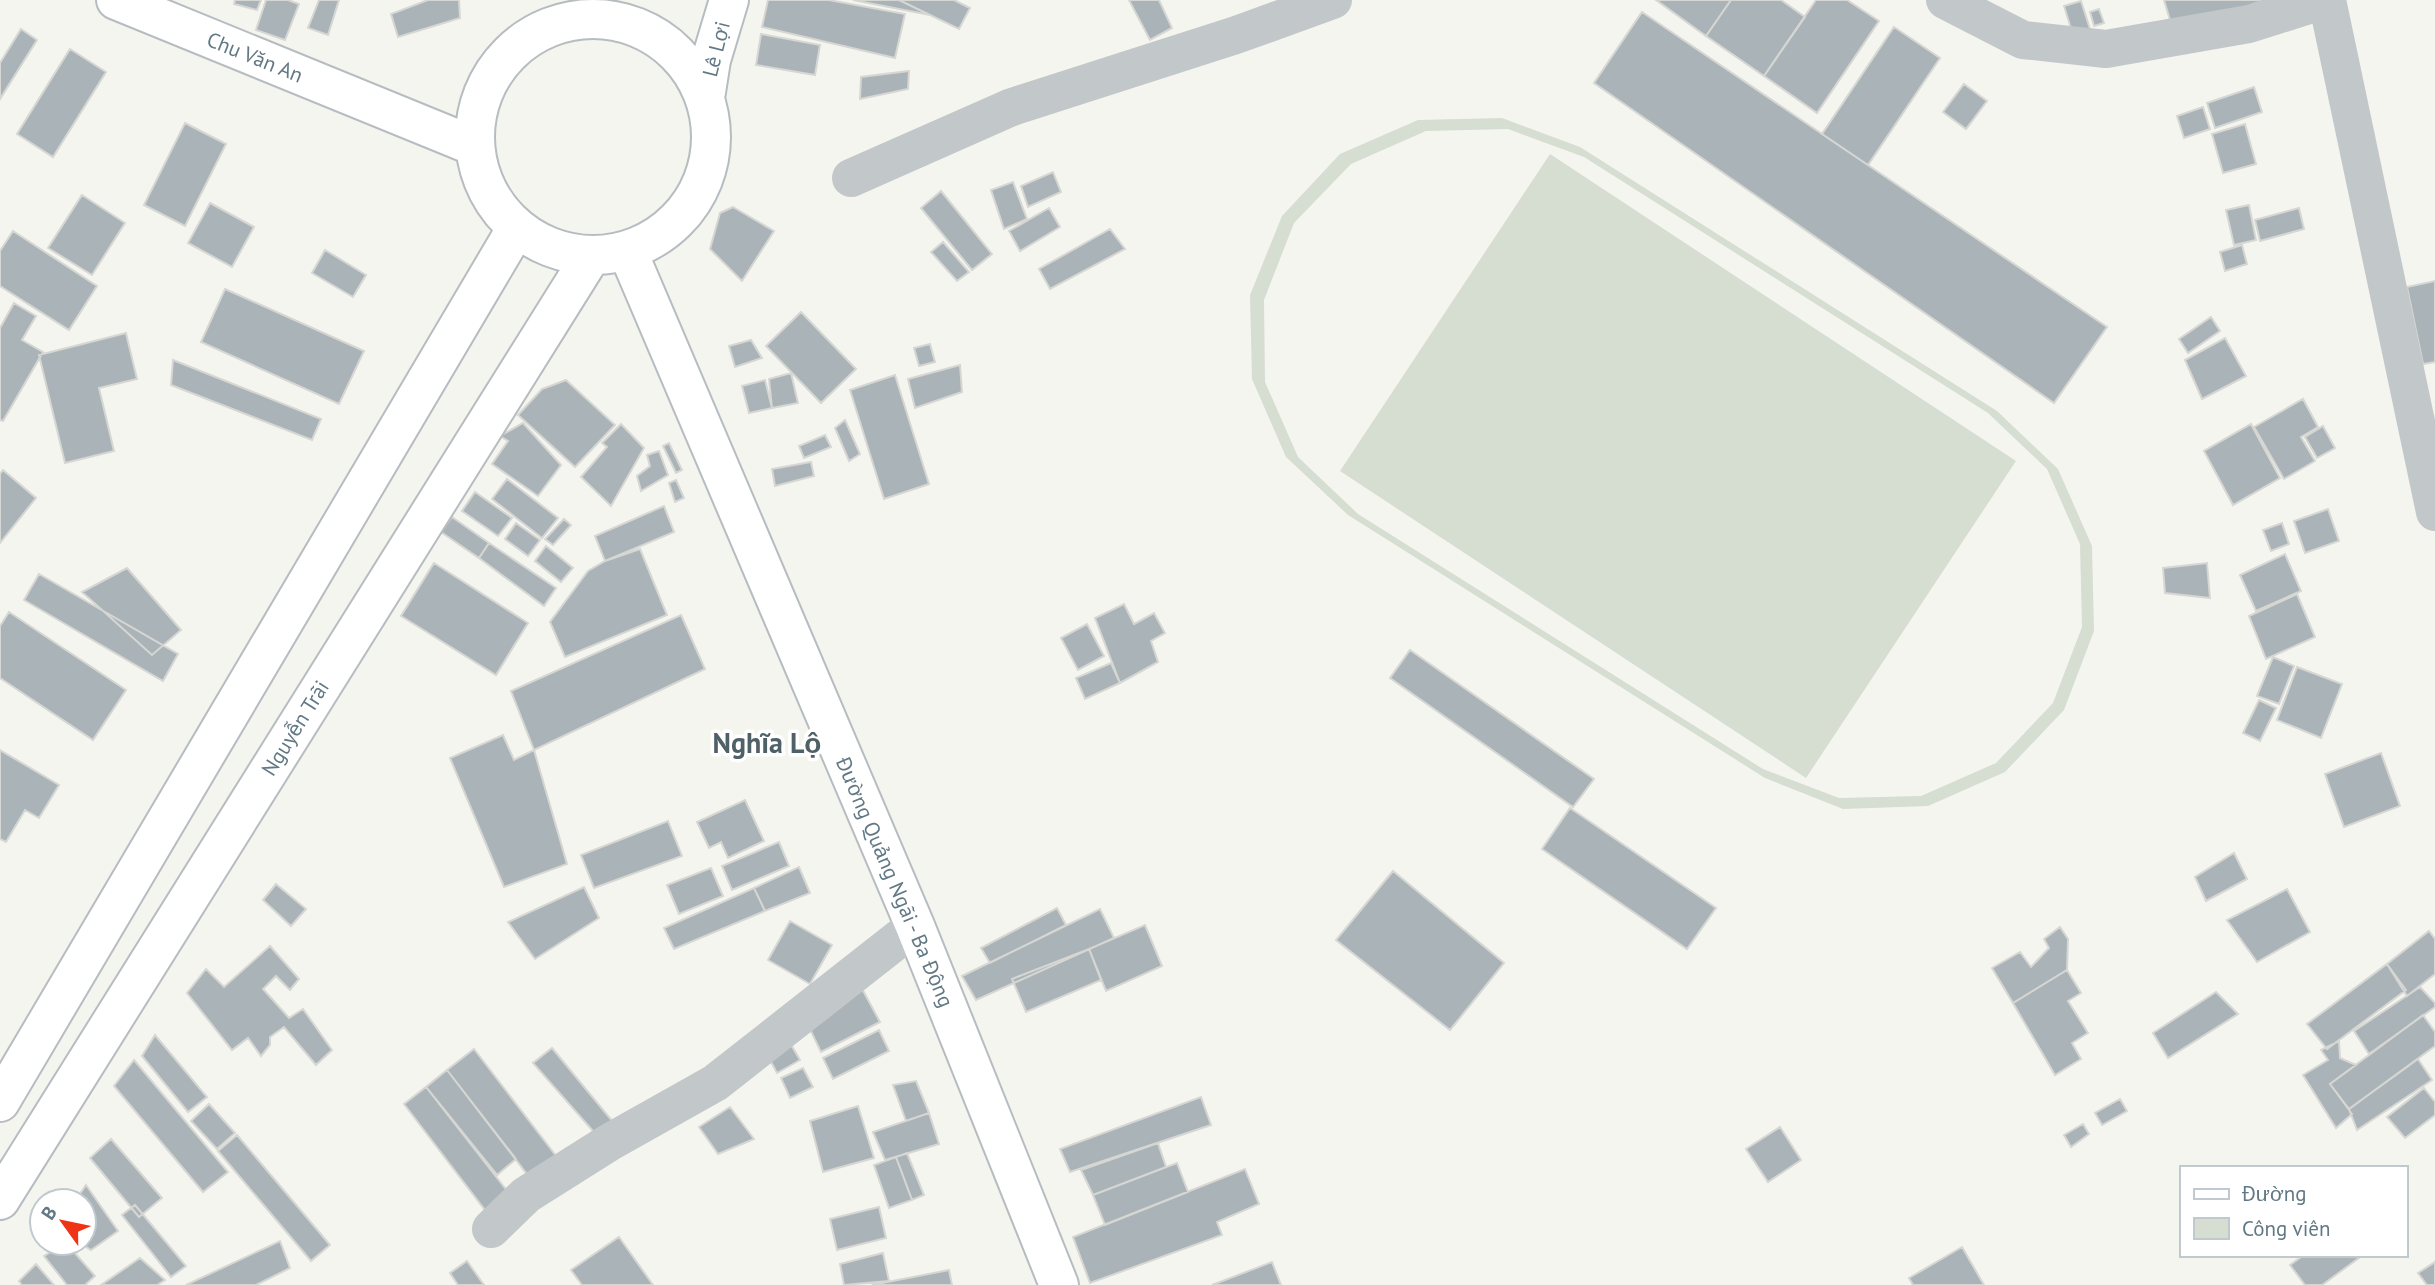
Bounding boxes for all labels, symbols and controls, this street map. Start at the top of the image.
street label: Lê Lợi [696,18,736,80]
street label: Chu Văn An [203,25,307,89]
street label: Nguyễn Trãi [255,675,335,781]
district label: Nghĩa Lộ [713,724,821,761]
street label: Đường Quảng Ngãi - Ba Động [830,752,960,1011]
legend [2180,1166,2407,1257]
text: Đường [2241,1180,2306,1207]
north arrow [28,1187,98,1257]
text: B [36,1201,62,1224]
text: Công viên [2242,1215,2331,1242]

